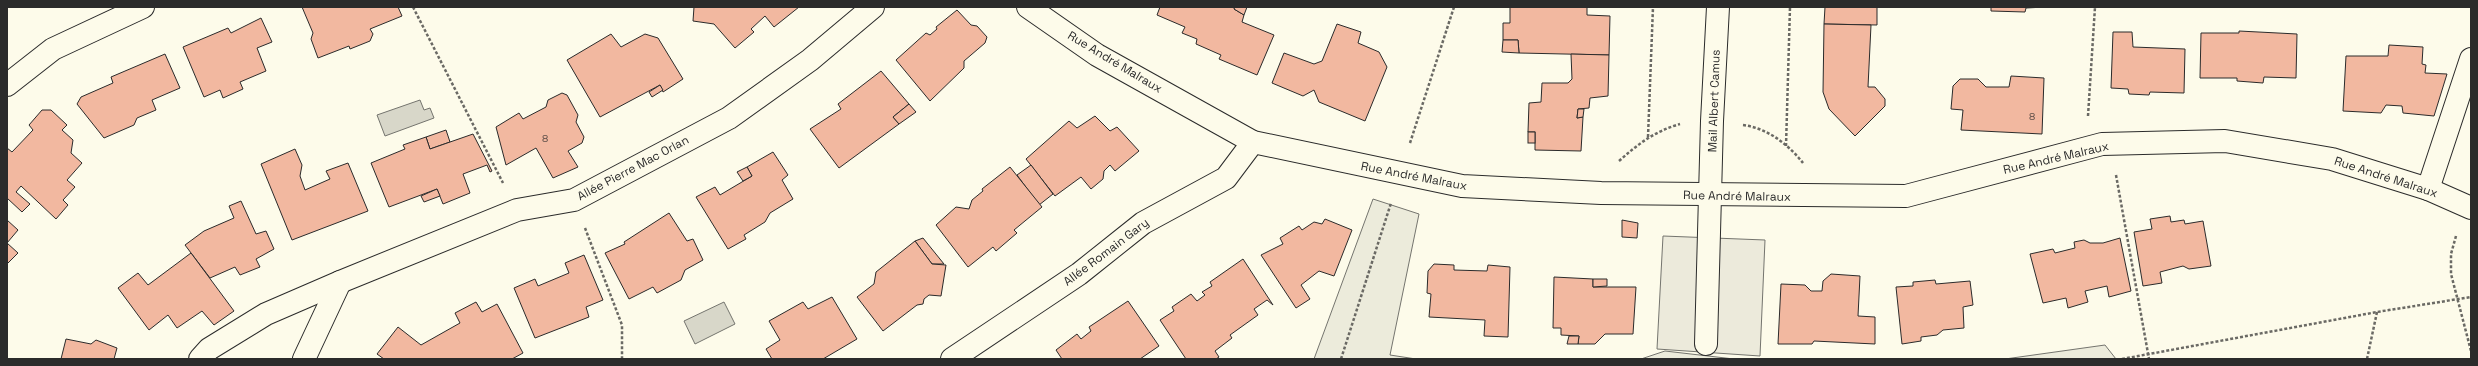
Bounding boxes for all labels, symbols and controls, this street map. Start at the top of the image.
street label: Rue André Malraux [1065,27,1165,97]
street label: Mail Albert Camus [1704,49,1724,153]
house number: 8 [2029,110,2035,123]
house number: 8 [542,132,548,145]
street label: Allée Pierre Mac Orlan [574,132,692,204]
street label: Rue André Malraux [2002,138,2110,178]
street label: Rue André Malraux [2332,153,2440,201]
street label: Rue André Malraux [1360,158,1468,194]
street label: Rue André Malraux [1683,187,1791,205]
street label: Allée Romain Gary [1060,215,1152,289]

